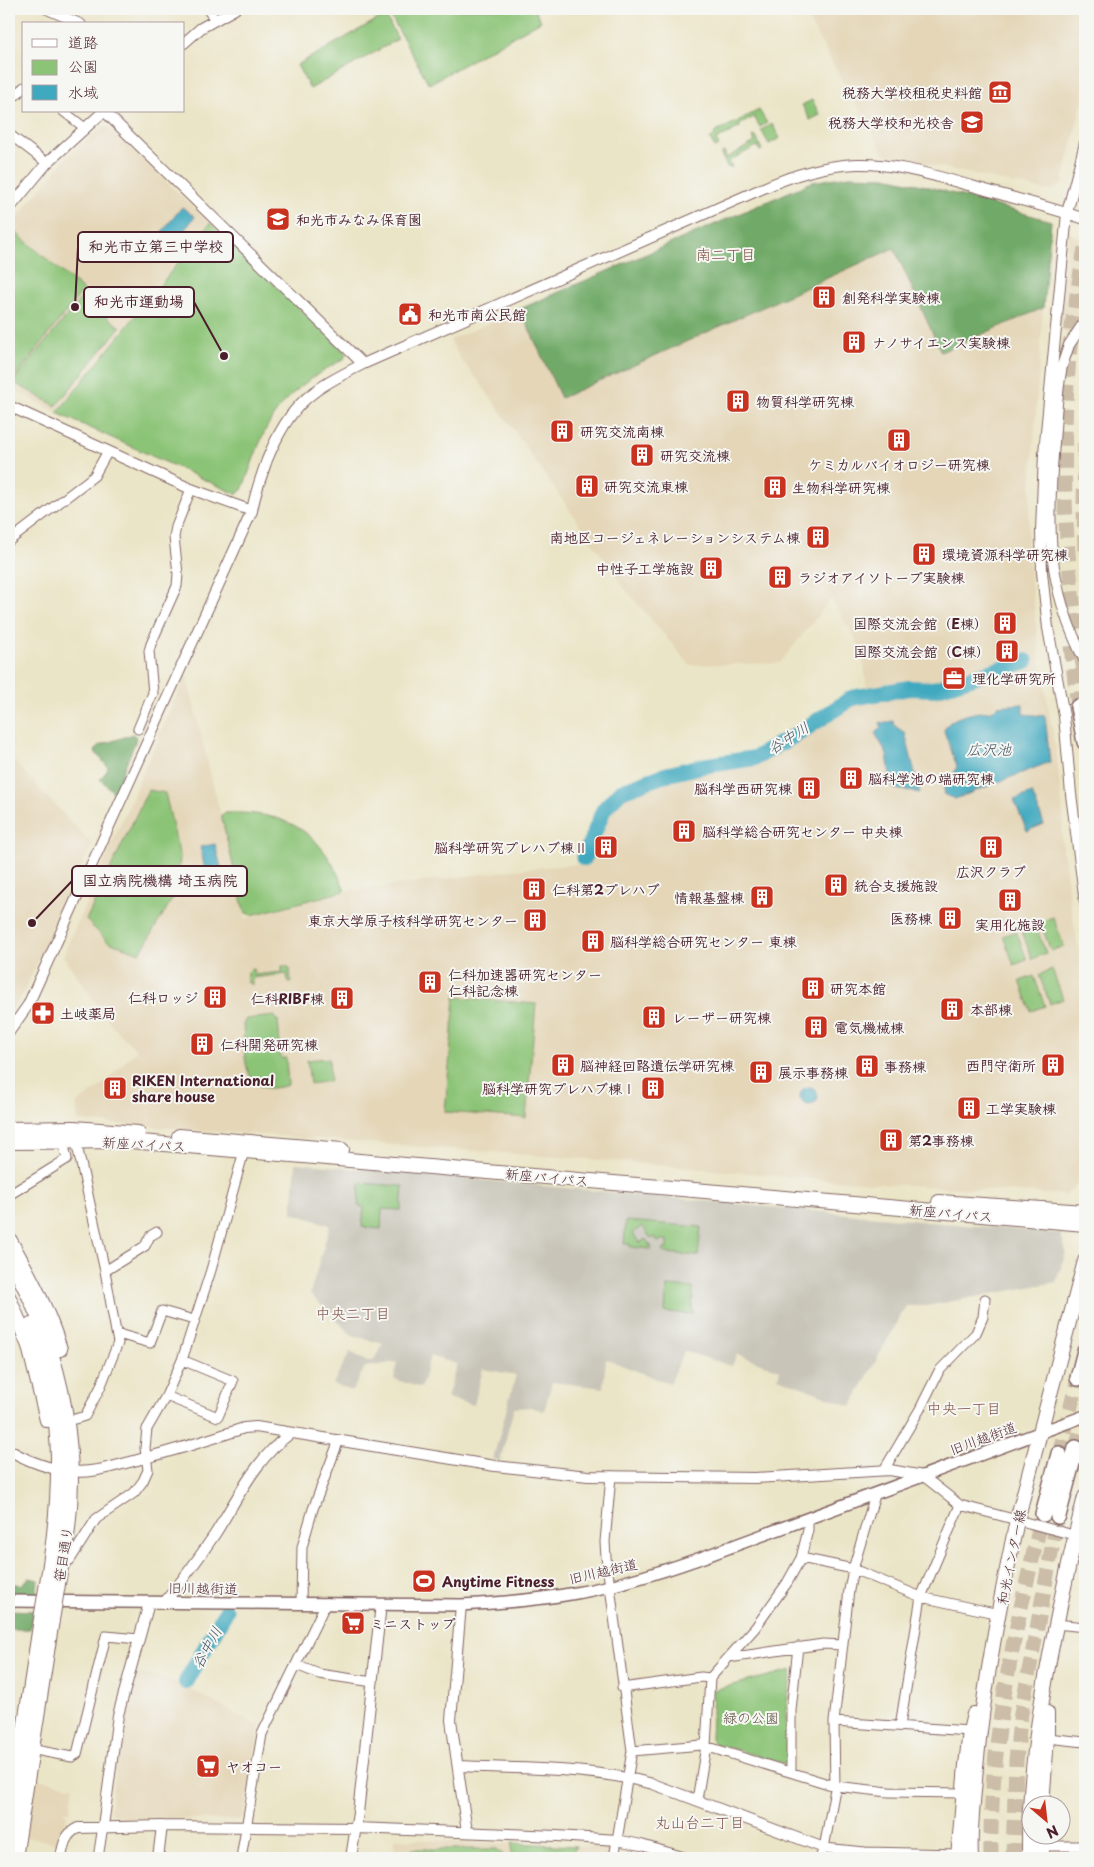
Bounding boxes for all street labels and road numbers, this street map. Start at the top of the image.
street label: 新座バイパス [102,1131,186,1157]
street label: 新座バイパス [504,1163,590,1191]
street label: 新座バイパス [908,1199,994,1227]
street label: 旧川越街道 [947,1416,1019,1460]
street label: 和光インター線 [991,1507,1031,1607]
street label: 笹目通り [48,1525,78,1583]
street label: 旧川越街道 [567,1553,639,1589]
street label: 旧川越街道 [168,1577,238,1599]

